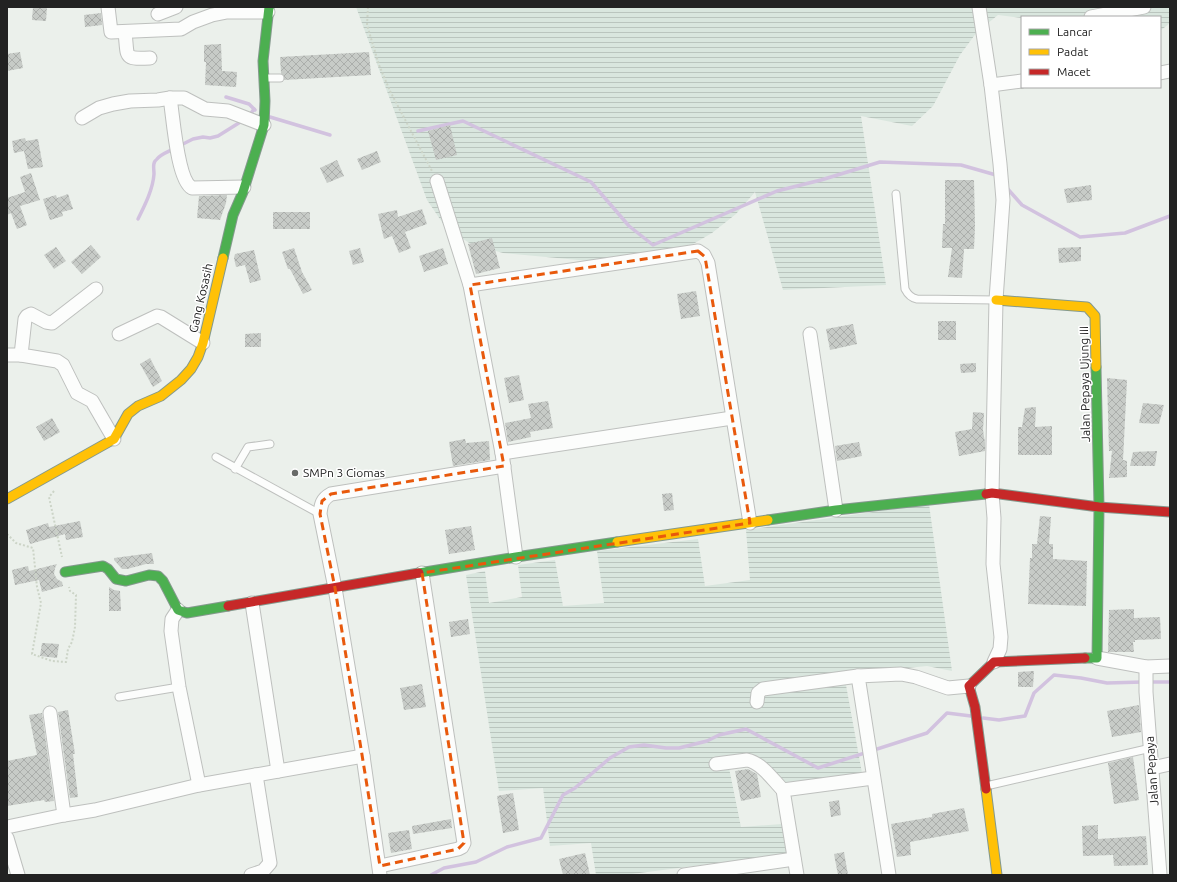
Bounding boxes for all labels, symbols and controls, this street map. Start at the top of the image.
legend [1021,16,1161,88]
text: Lancar [1057,25,1093,38]
text: Padat [1057,45,1088,58]
text: Macet [1057,65,1091,78]
street label: Gang Kosasih [186,262,215,334]
street label: Jalan Pepaya Ujung III [1077,326,1092,442]
place label: SMPn 3 Ciomas [303,466,385,479]
marker: SMPn 3 Ciomas [290,468,300,478]
street label: Jalan Pepaya [1143,736,1160,806]

